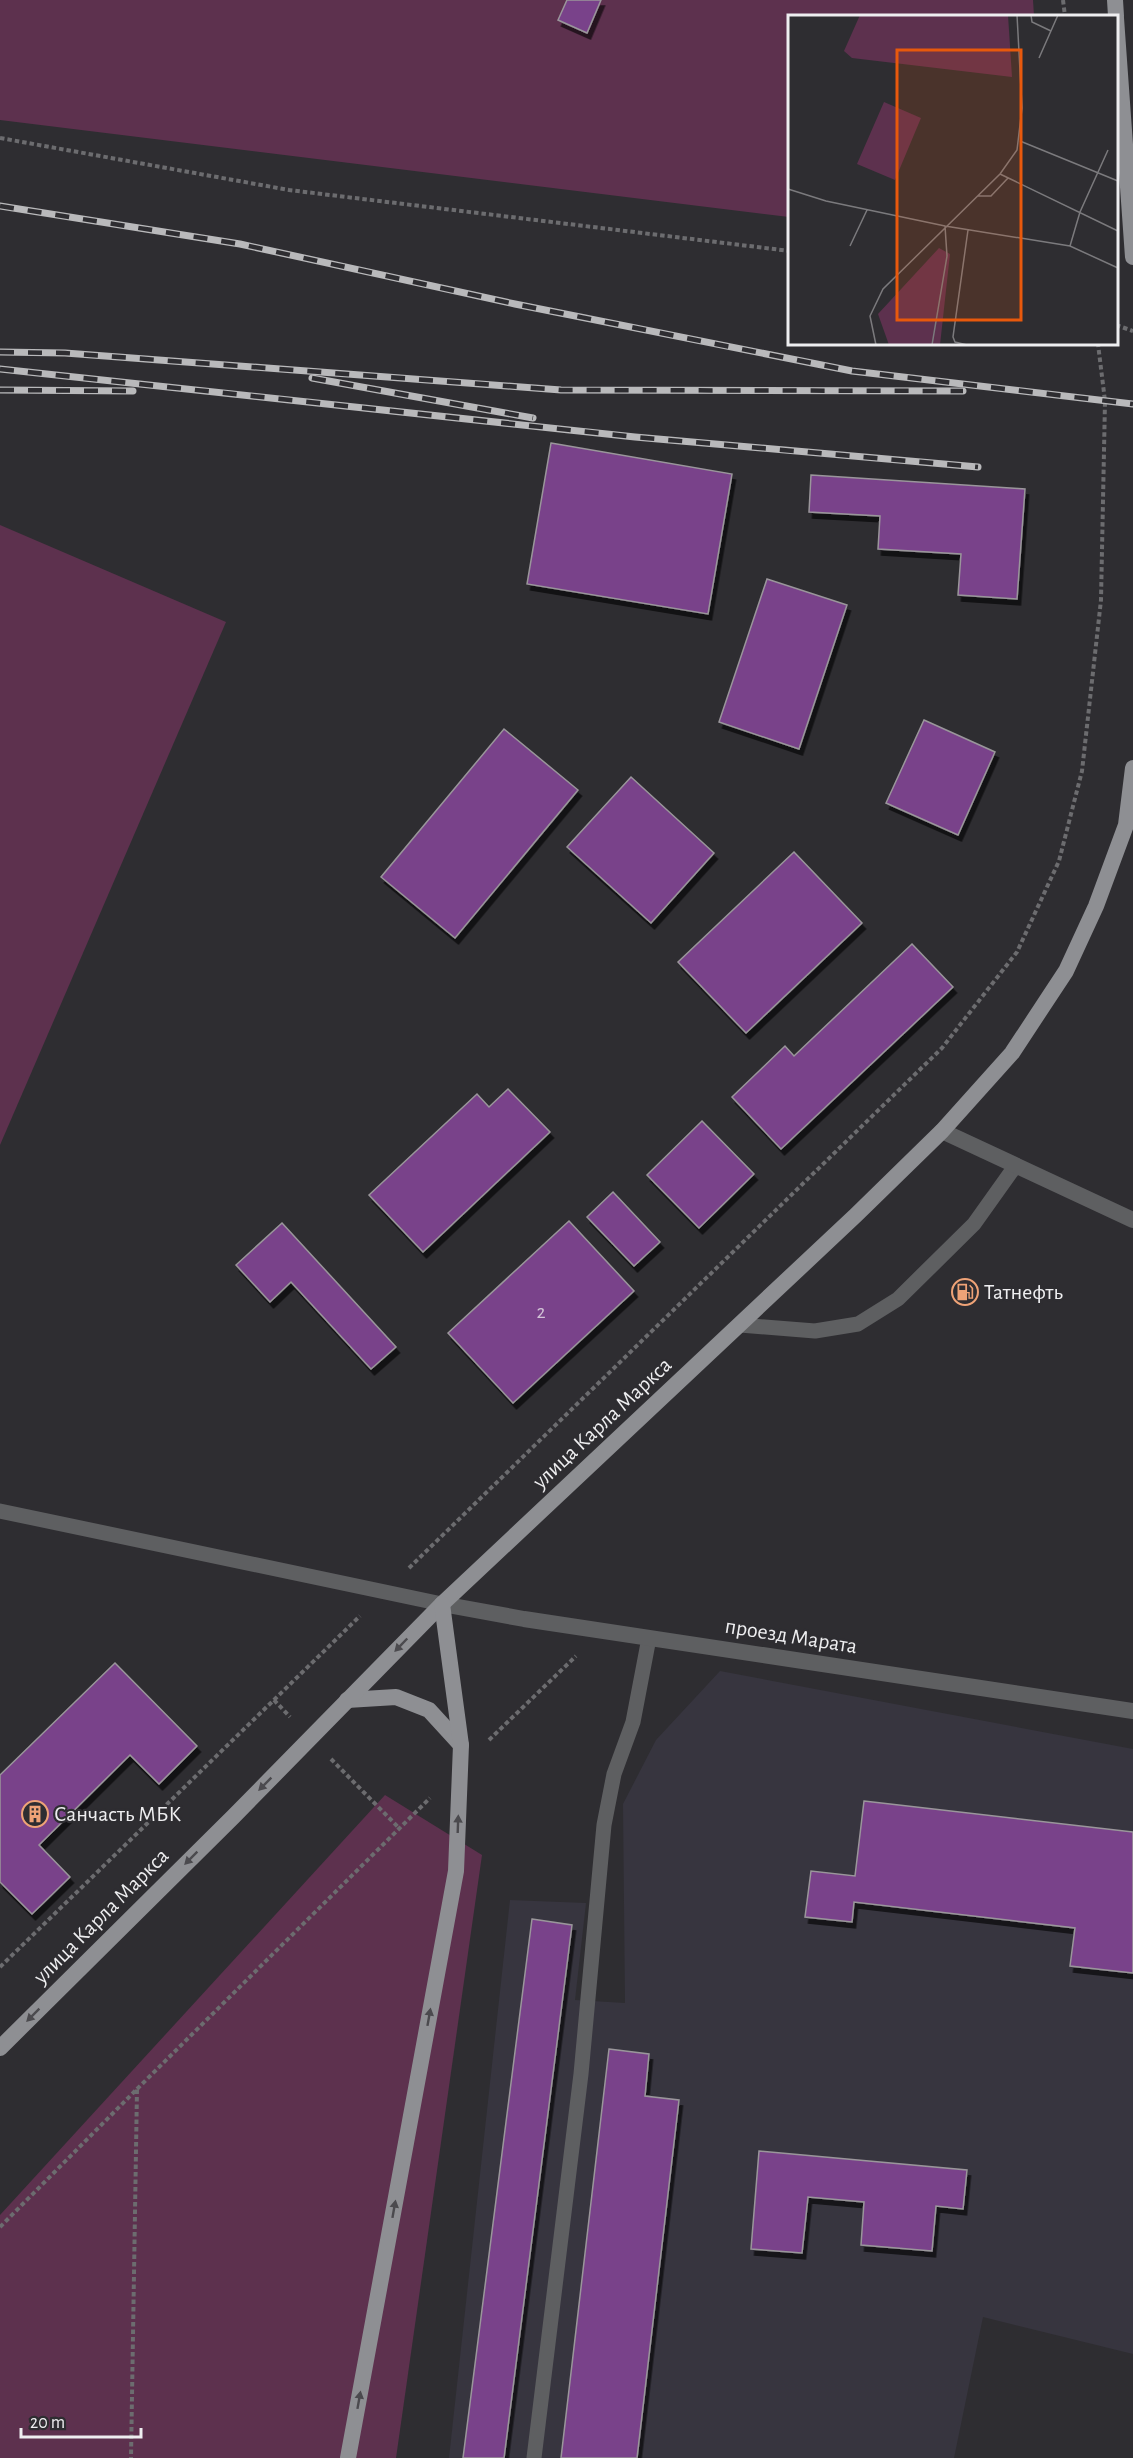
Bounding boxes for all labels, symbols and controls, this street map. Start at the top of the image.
inset map [788,15,1118,345]
fuel station icon: Татнефть [950,1277,980,1307]
place label: Татнефть [984,1281,1063,1303]
house number: 2 [536,1302,546,1322]
street label: улица Карла Маркса [528,1353,676,1493]
street label: проезд Марата [723,1615,859,1657]
one-way arrow [394,1638,408,1653]
one-way arrow [258,1777,272,1791]
building icon: Санчасть МБК [20,1799,50,1829]
place label: Санчасть МБК [54,1803,182,1825]
one-way arrow [453,1815,462,1834]
street label: улица Карла Маркса [29,1844,173,1988]
one-way arrow [185,1850,199,1864]
one-way arrow [27,2007,41,2021]
one-way arrow [425,2007,434,2026]
one-way arrow [390,2199,399,2218]
one-way arrow [355,2391,364,2410]
scale bar [21,2401,141,2439]
text: 20 m [30,2414,65,2432]

